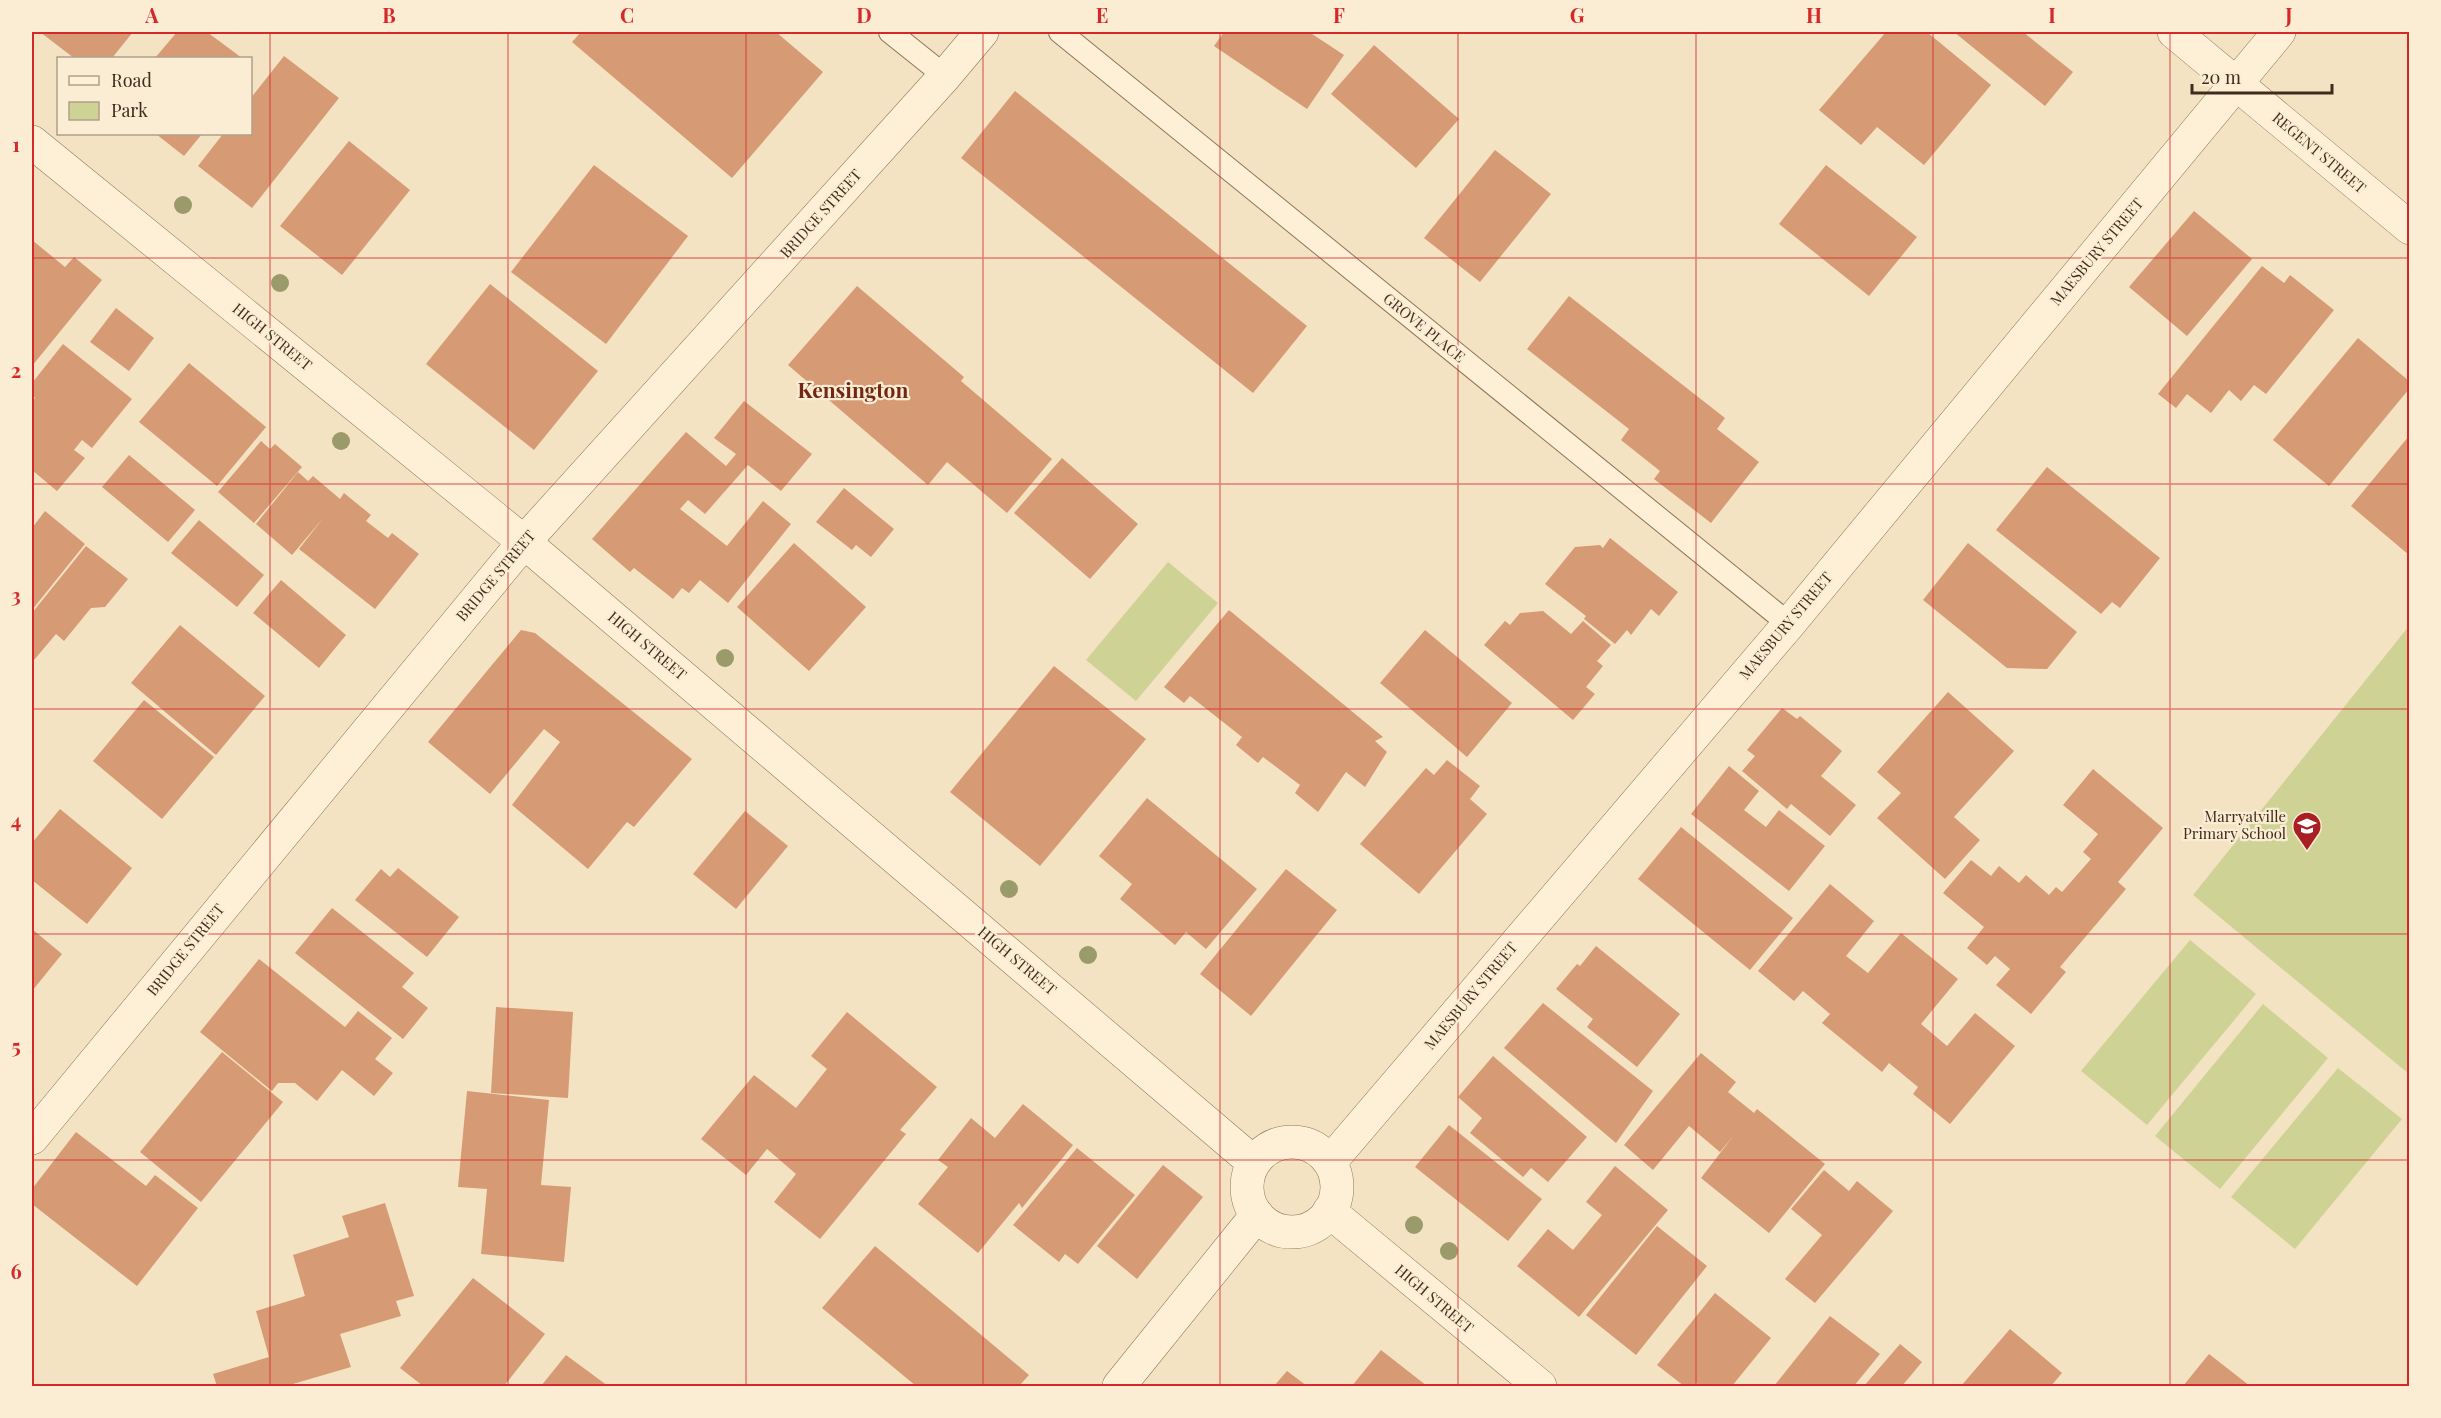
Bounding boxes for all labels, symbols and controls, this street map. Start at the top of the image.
text: A [144,1,159,28]
text: B [382,1,396,28]
text: C [620,1,634,28]
text: D [856,1,872,28]
text: E [1096,1,1108,28]
text: F [1333,1,1345,28]
text: G [1570,1,1585,28]
text: H [1806,1,1822,28]
text: I [2048,1,2056,28]
text: J [2284,1,2293,28]
legend [57,57,252,135]
scale bar [2192,57,2332,95]
text: 20 m [2201,65,2241,89]
text: Road [111,68,152,92]
text: Park [111,98,148,122]
street label: REGENT STREET [2269,107,2371,197]
text: 1 [12,130,20,157]
street label: BRIDGE STREET [775,165,866,262]
street label: MAESBURY STREET [2045,193,2147,309]
street label: GROVE PLACE [1380,288,1470,366]
street label: HIGH STREET [229,298,316,374]
text: 2 [11,356,21,383]
district label: Kensington [798,375,908,403]
street label: BRIDGE STREET [451,526,539,625]
street label: MAESBURY STREET [1734,567,1836,683]
text: 3 [11,581,21,608]
street label: HIGH STREET [604,606,691,684]
text: 4 [11,806,21,833]
place label: Marryatville Primary School [2183,806,2286,843]
school or university icon: Marryatville Primary School [2291,810,2323,852]
street label: BRIDGE STREET [142,899,229,1000]
street label: HIGH STREET [974,921,1061,999]
street label: MAESBURY STREET [1419,937,1521,1053]
text: 5 [11,1032,21,1059]
text: 6 [10,1257,22,1284]
street label: HIGH STREET [1391,1259,1478,1337]

